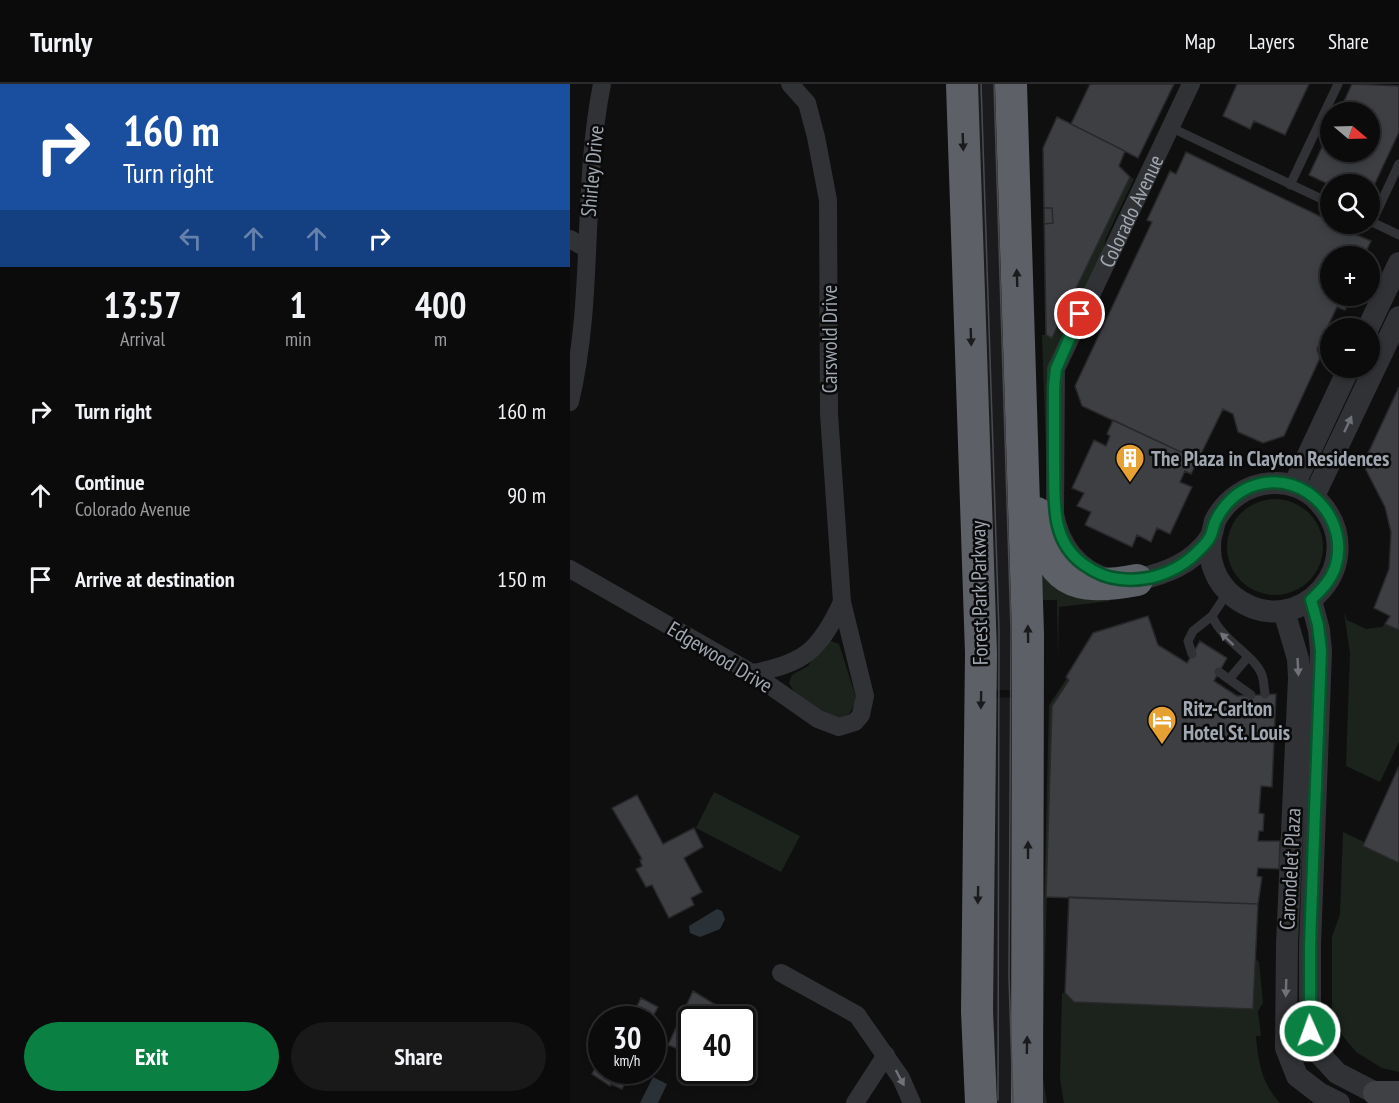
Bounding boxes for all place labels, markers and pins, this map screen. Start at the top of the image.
pin [1054,288,1105,339]
building icon: The Plaza in Clayton Residences [1114,442,1146,484]
place label: The Plaza in Clayton Residences [1151,445,1389,472]
place label: Ritz-Carlton Hotel St. Louis [1183,695,1290,746]
hotel icon: Ritz-Carlton Hotel St. Louis [1146,704,1178,746]

